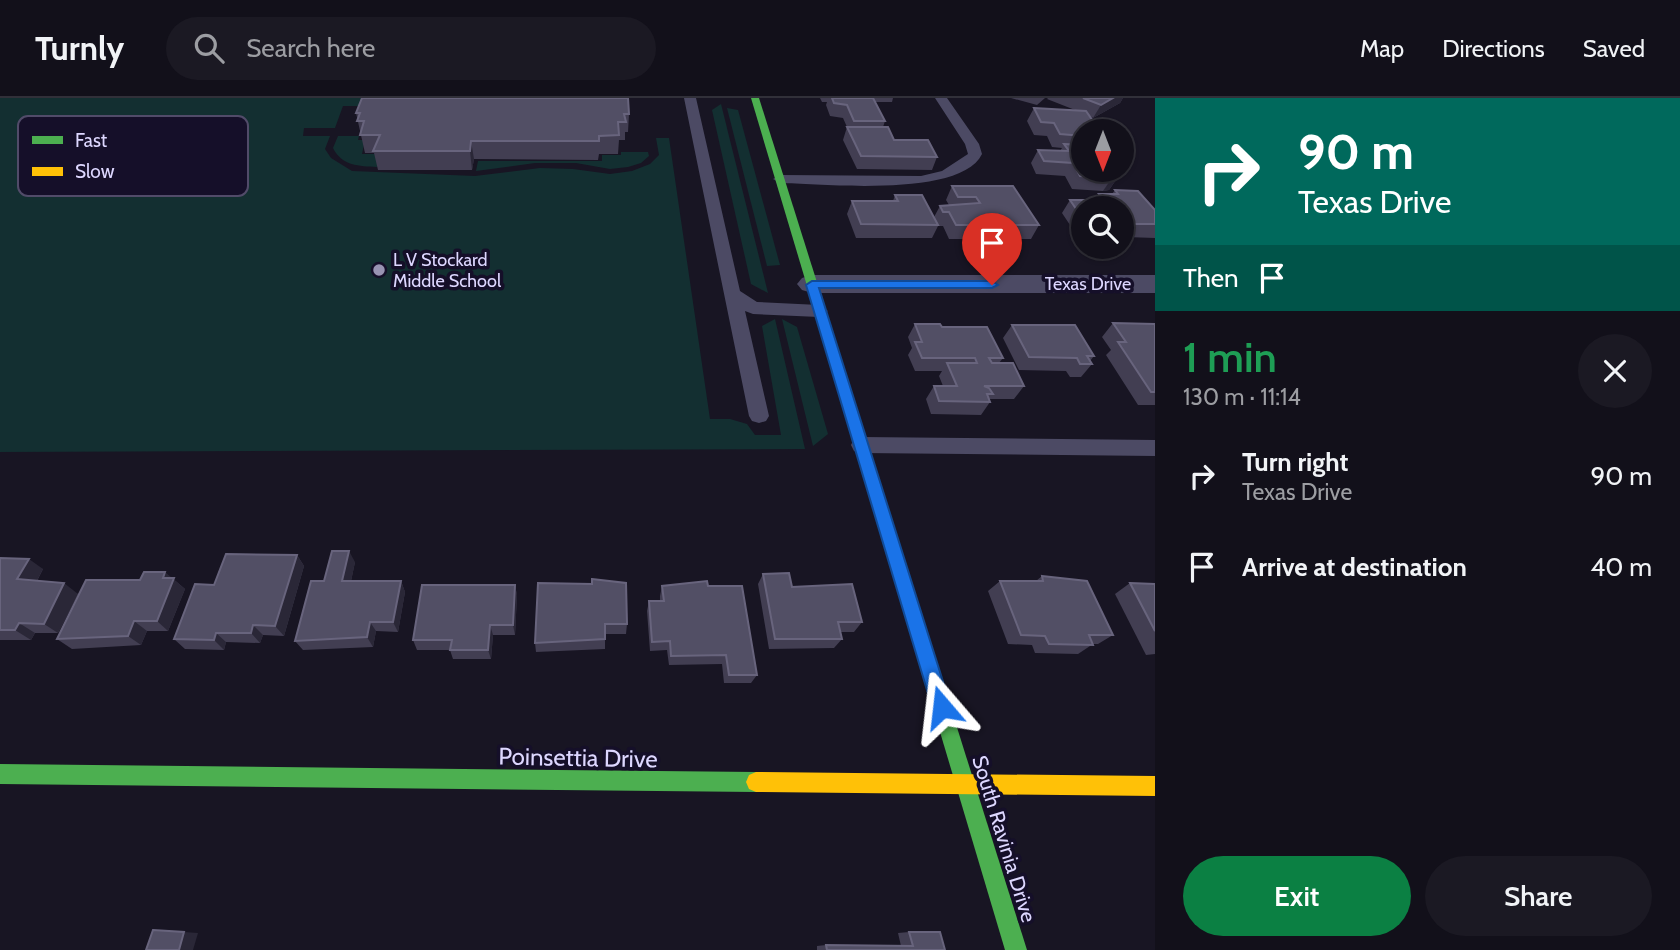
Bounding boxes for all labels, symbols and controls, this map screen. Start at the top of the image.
search box [166,17,656,80]
text: Turnly [35,28,124,68]
icon: search [190,29,228,67]
text: Search here [246,32,375,64]
text: Map [1360,34,1404,63]
text: Directions [1442,34,1545,63]
text: Saved [1583,34,1645,63]
legend [18,116,248,196]
north arrow [1071,119,1134,182]
map controls [1071,119,1134,259]
text: 90 m [1298,122,1414,181]
icon: right [1183,126,1274,217]
text: Fast [75,129,108,152]
text: Slow [75,160,115,183]
text: Texas Drive [1298,182,1451,221]
button: search [1071,196,1134,259]
pin [962,213,1022,285]
icon: arrive [973,224,1011,262]
place label: L V Stockard Middle School [393,249,502,292]
icon: arrive [1253,259,1291,297]
marker: L V Stockard Middle School [371,262,387,278]
text: Then [1183,262,1239,294]
street label: Texas Drive [1045,273,1131,295]
text: 1 min [1183,331,1277,383]
button: close [1578,334,1652,408]
text: 130 m · 11:14 [1183,383,1301,411]
text: Turn right [1242,446,1348,478]
icon: right [1183,457,1221,495]
text: 90 m [1590,460,1652,492]
text: Texas Drive [1242,478,1352,506]
icon: arrive [1183,548,1221,586]
text: Arrive at destination [1242,551,1467,583]
text: 40 m [1590,551,1652,583]
position arrow [905,670,979,744]
street label: Poinsettia Drive [498,742,658,773]
street label: South Ravinia Drive [967,752,1042,926]
button: Exit [1183,856,1411,936]
button: Share [1425,856,1652,936]

